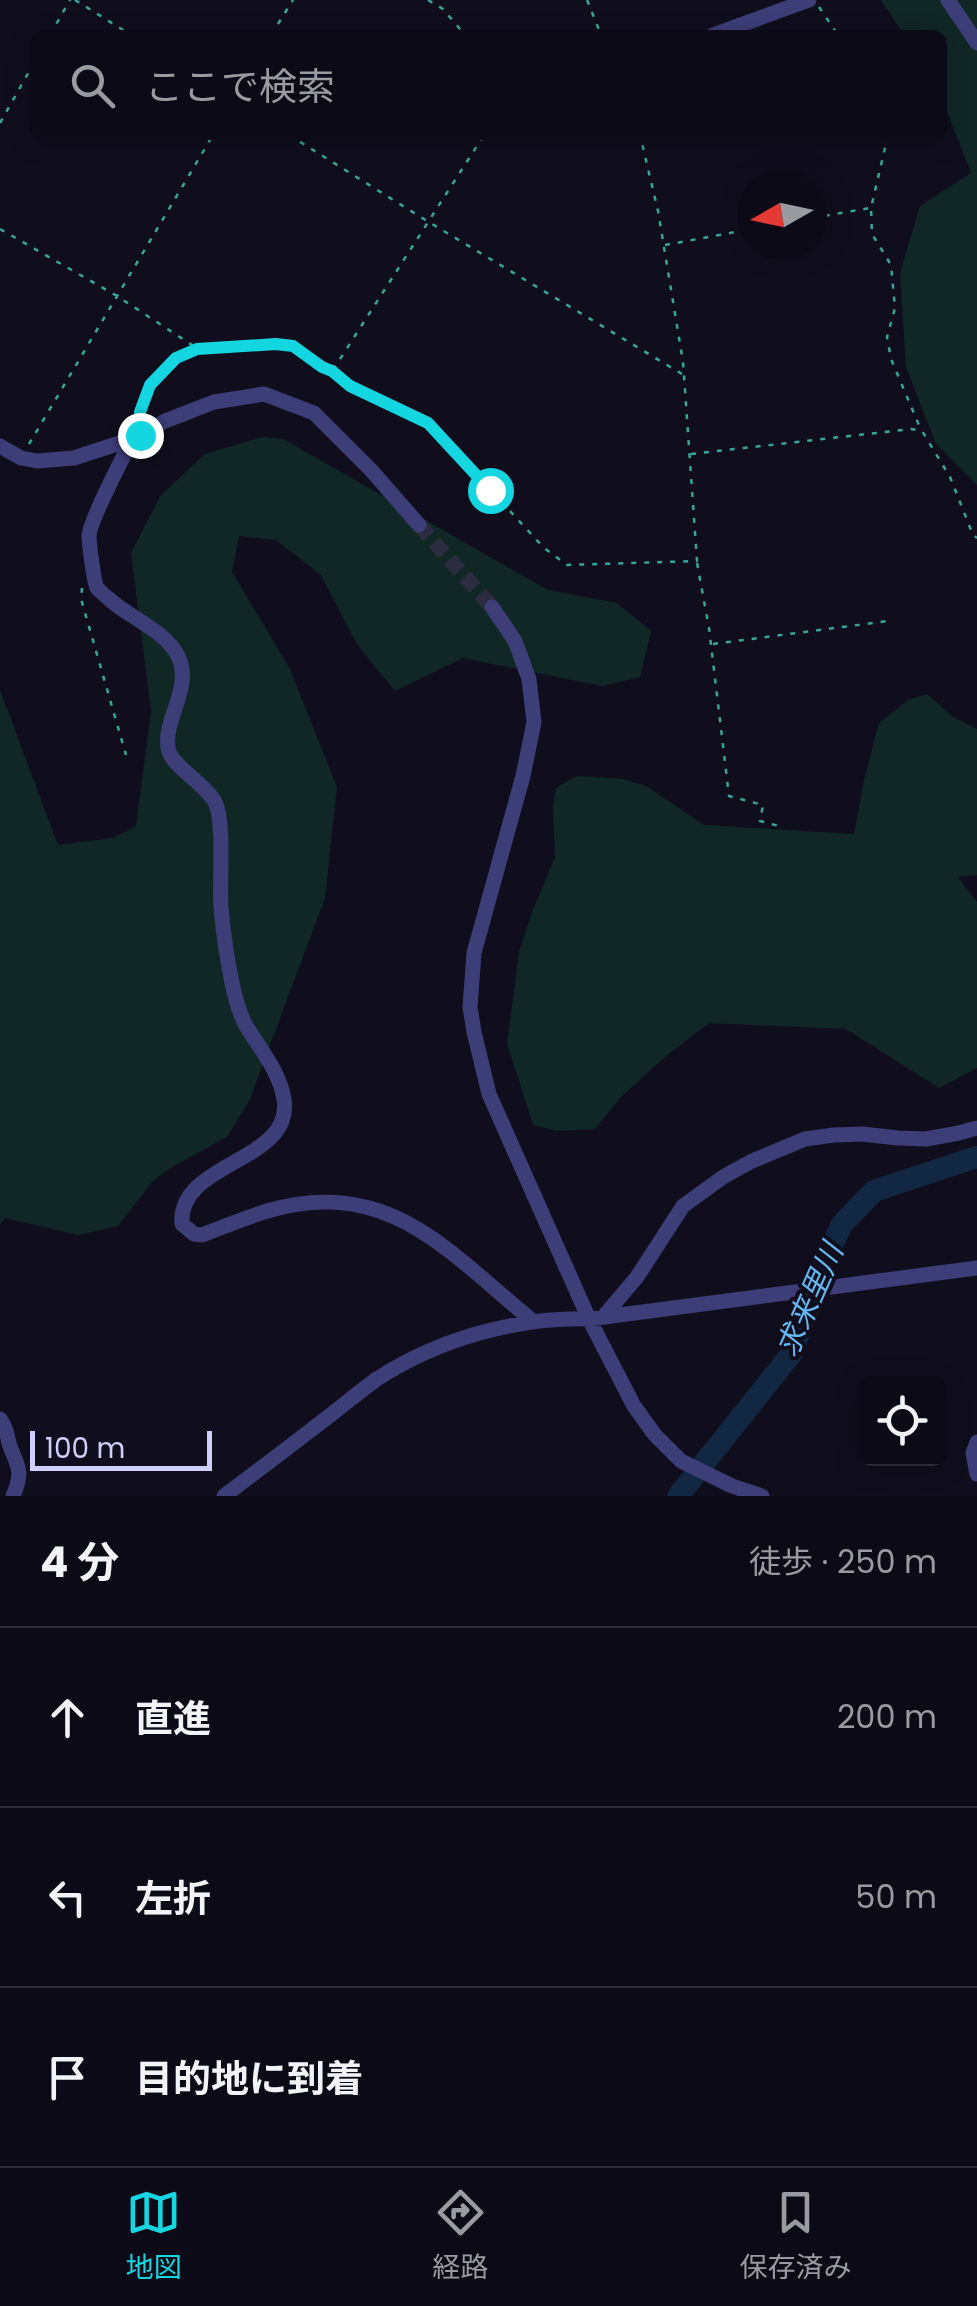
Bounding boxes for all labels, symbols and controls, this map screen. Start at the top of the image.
search box [30,30,947,140]
icon: search [65,58,120,113]
text: ここで検索 [145,60,335,113]
north arrow [737,170,827,260]
route end [118,413,164,459]
route start [468,468,514,514]
water label: 求来里川 [765,1233,855,1363]
map controls [857,1376,947,1466]
button: locate [857,1376,947,1466]
scale bar [30,1426,212,1470]
text: 100 m [45,1429,125,1468]
text: 4 分 [40,1533,119,1592]
text: 徒歩 · 250 m [749,1539,937,1584]
icon: ahead [40,1690,95,1745]
text: 直進 [135,1692,211,1745]
text: 200 m [837,1694,937,1739]
icon: left [40,1870,95,1925]
text: 左折 [135,1872,211,1925]
text: 50 m [855,1874,937,1919]
icon: arrive [40,2050,95,2105]
text: 目的地に到着 [135,2052,363,2105]
tab: 地図 [125,2185,182,2289]
tab: 経路 [432,2185,489,2289]
tab: 保存済み [739,2185,852,2289]

